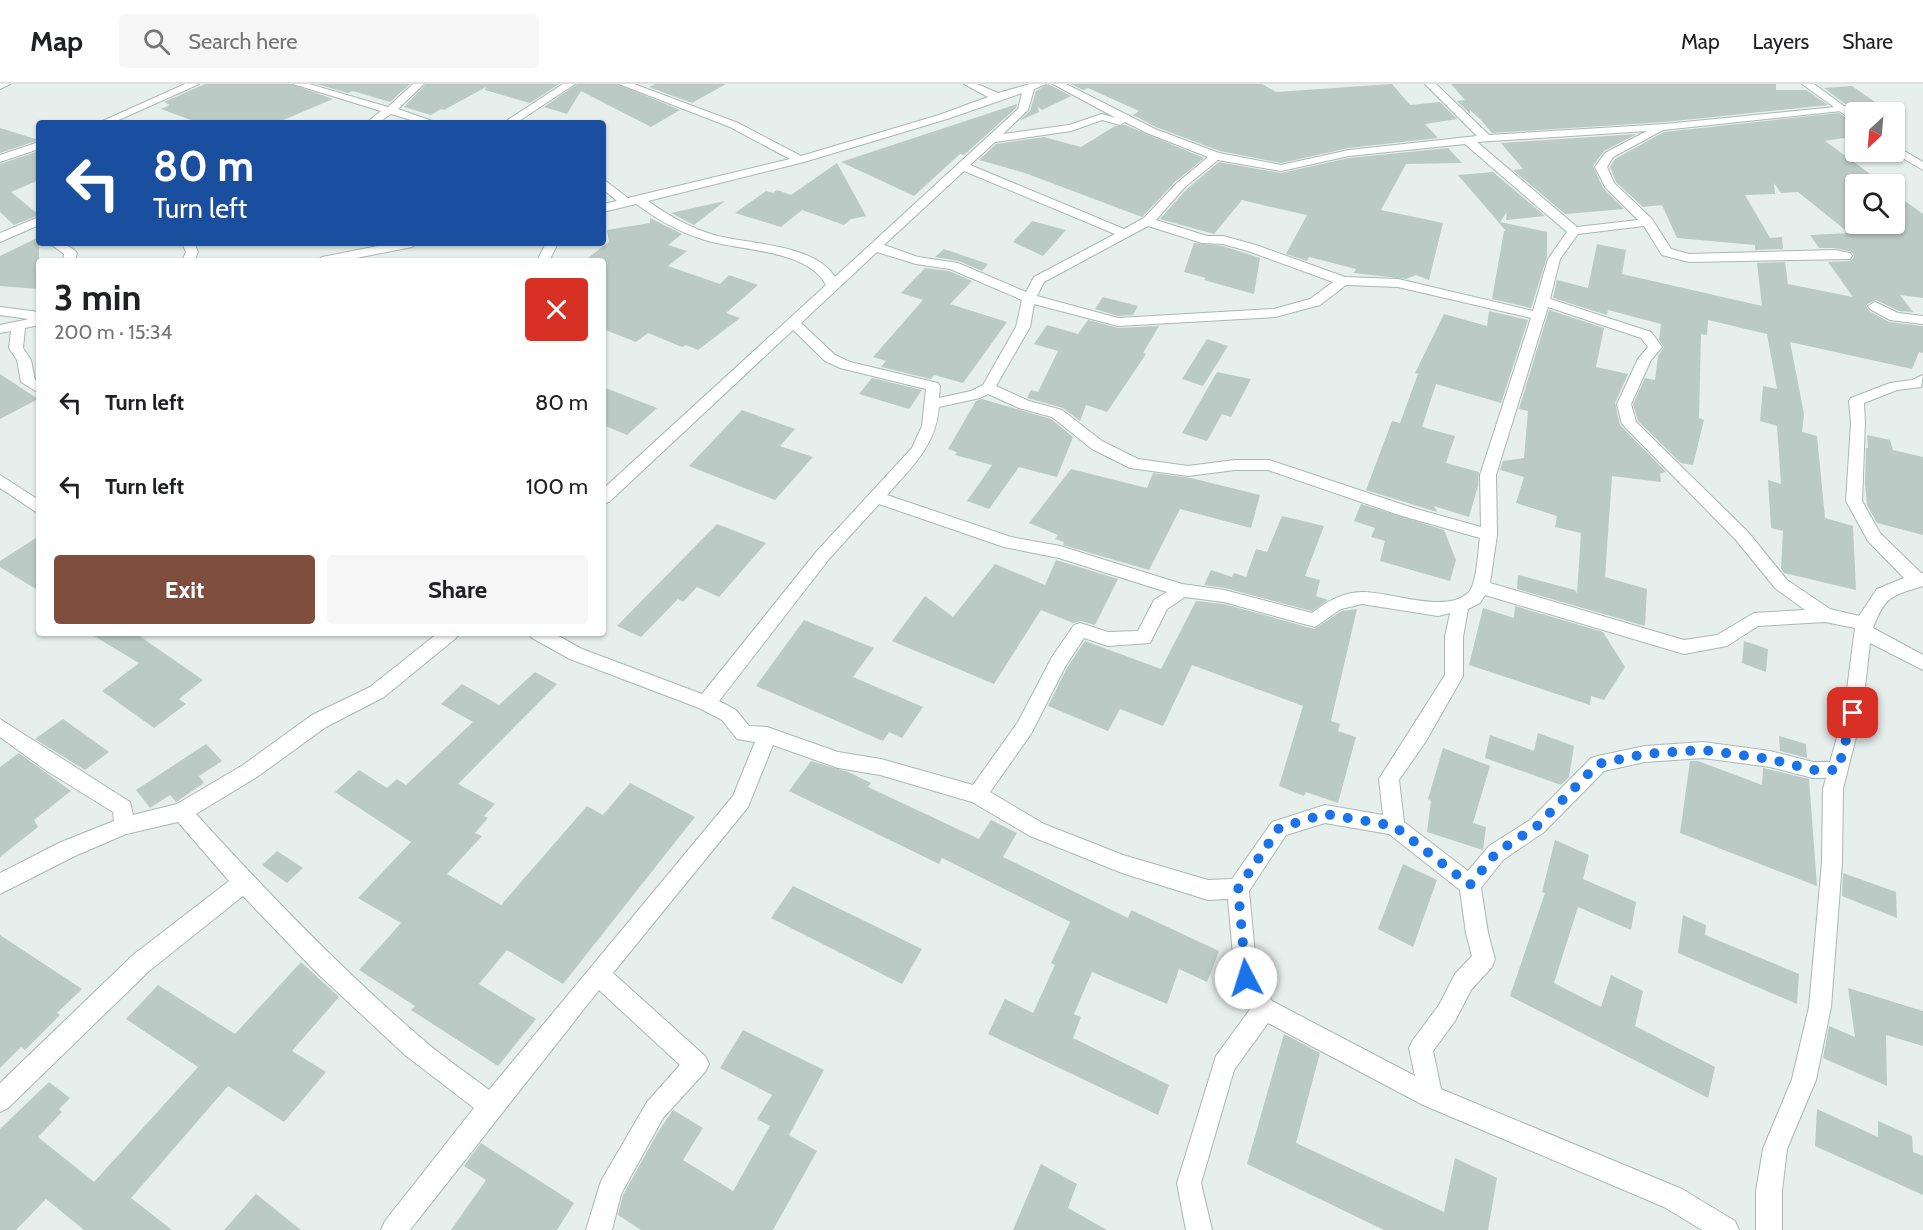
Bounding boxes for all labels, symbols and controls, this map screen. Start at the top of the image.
search box [119,14,539,68]
text: Map [30,24,83,58]
icon: search [140,25,173,58]
text: Search here [188,28,297,55]
text: Map [1681,29,1720,54]
text: Layers [1753,29,1809,54]
text: Share [1842,29,1893,54]
north arrow [1845,102,1905,162]
map controls [1845,102,1905,234]
text: 80 m [153,140,254,192]
icon: left [54,144,132,222]
button: search [1845,174,1905,234]
text: Turn left [153,192,247,225]
text: 3 min [54,275,141,319]
button: close [525,278,588,341]
text: 200 m · 15:34 [54,320,172,344]
icon: left [54,386,87,419]
text: Turn left [105,389,184,416]
text: 80 m [535,389,588,416]
icon: left [54,470,87,503]
text: Turn left [105,473,184,500]
text: 100 m [526,473,588,500]
button: Exit [54,555,315,624]
button: Share [327,555,588,624]
pin [1827,687,1878,738]
icon: arrive [1836,696,1869,729]
position arrow [1214,946,1278,1010]

